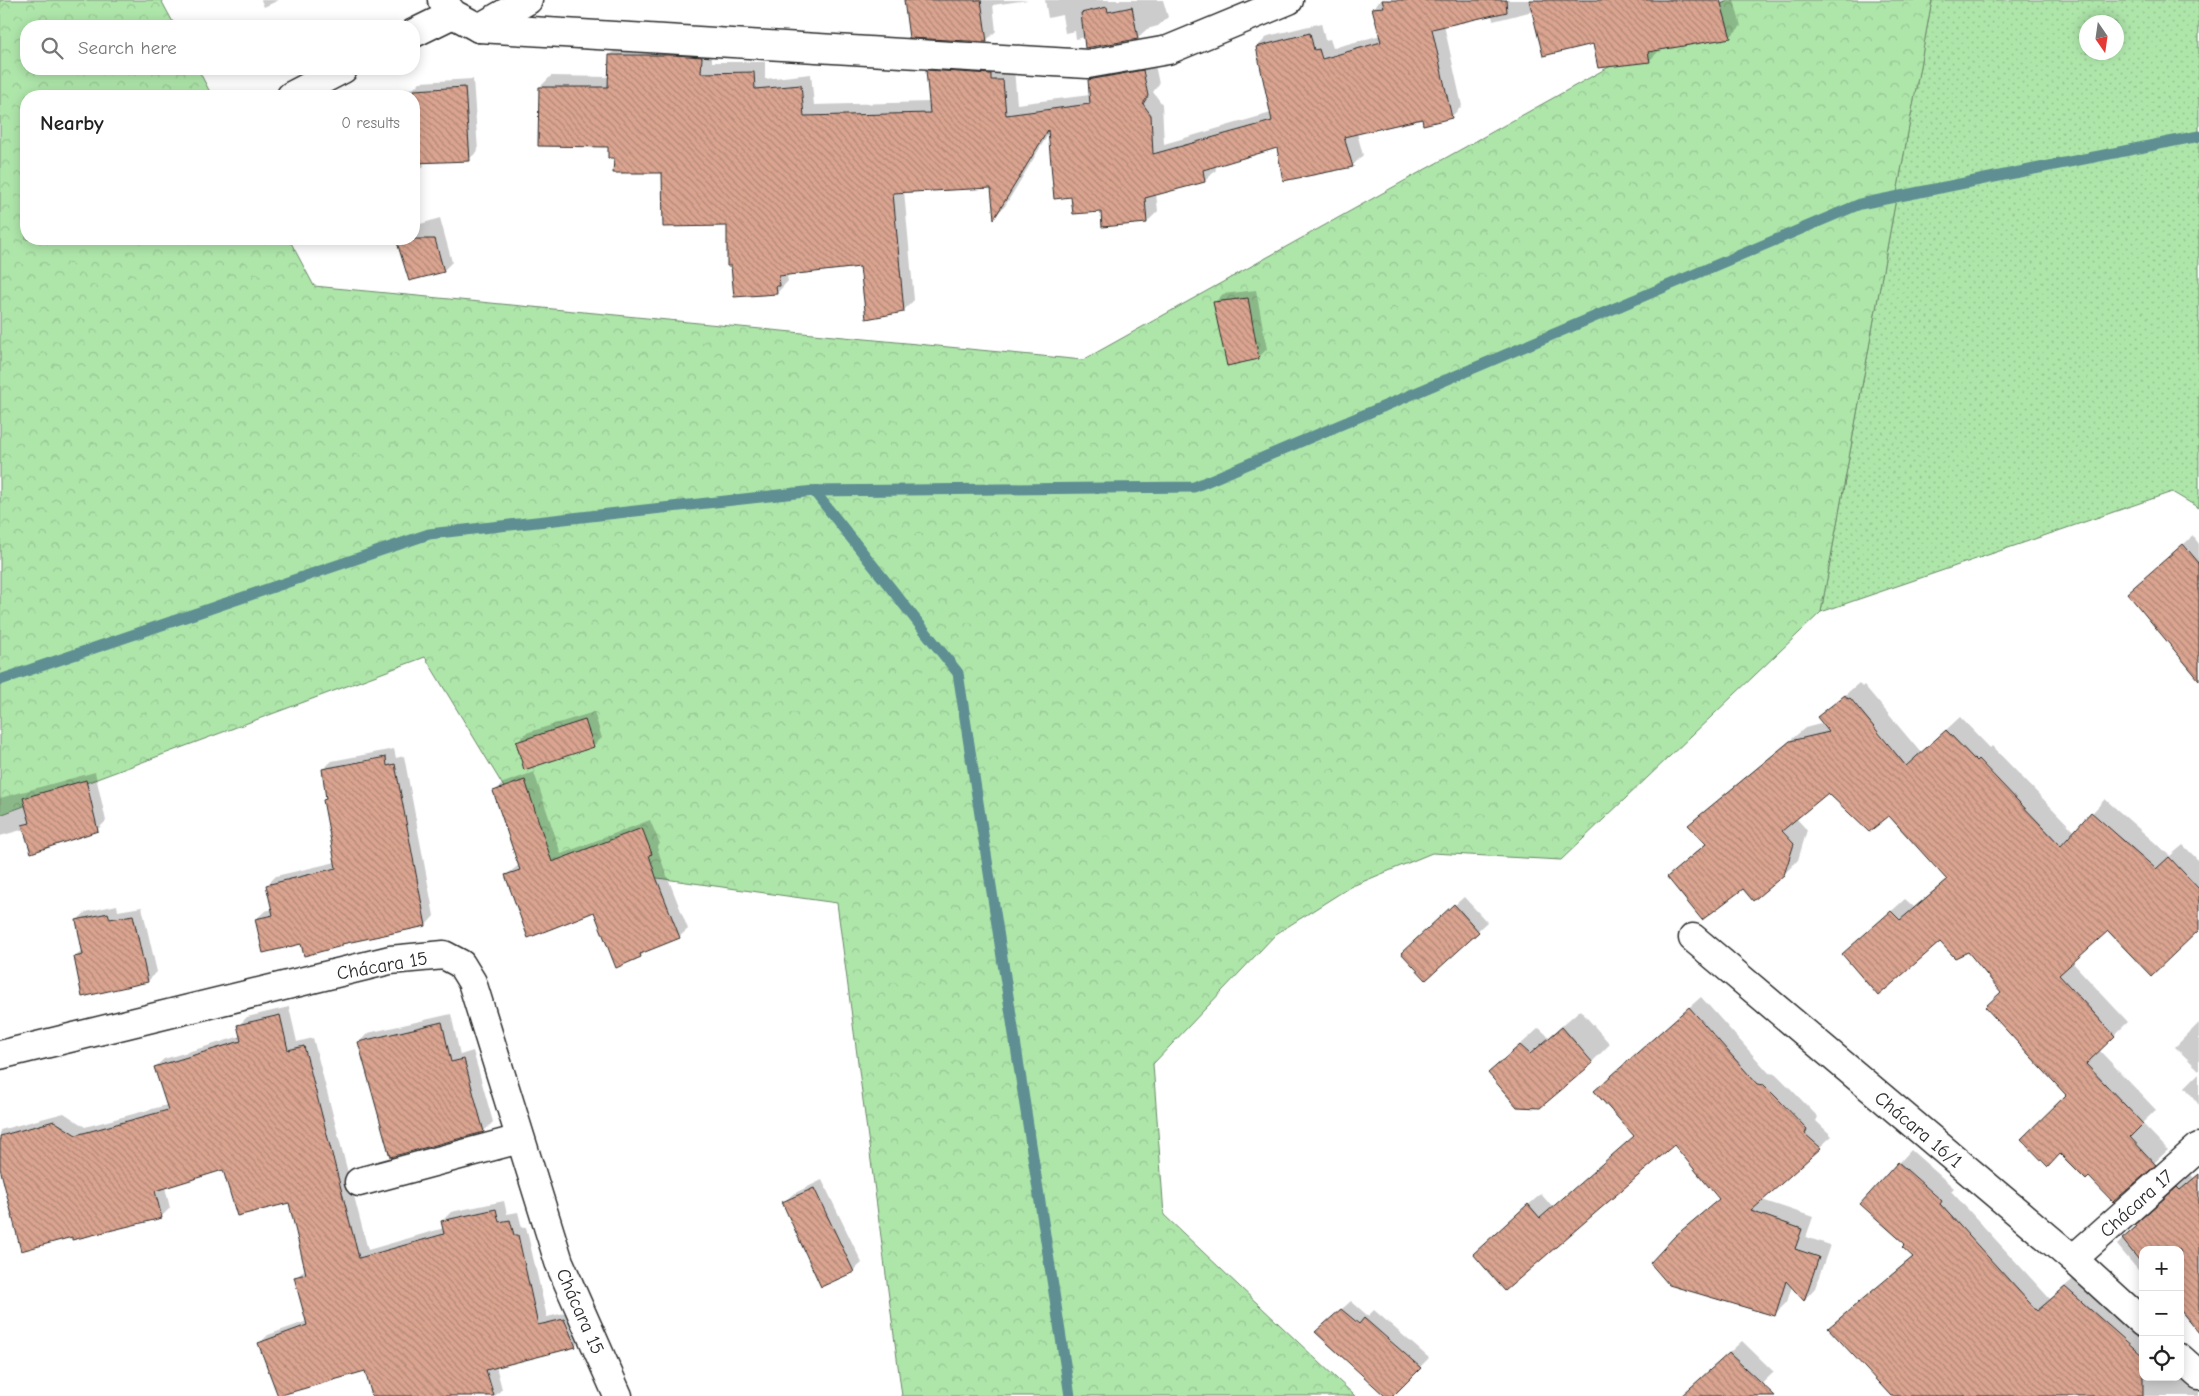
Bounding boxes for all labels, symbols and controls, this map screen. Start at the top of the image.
north arrow [2079,15,2124,60]
search box [20,20,420,75]
icon: search [38,34,66,62]
text: Search here [78,37,177,59]
text: Nearby [40,111,104,135]
text: 0 results [341,114,400,132]
street label: Chácara 15 [335,947,429,985]
street label: Chácara 16/1 [1870,1087,1967,1173]
street label: Chácara 17 [2096,1165,2178,1242]
map controls [2139,1246,2184,1381]
button: + [2139,1246,2184,1291]
street label: Chácara 15 [551,1265,609,1358]
button: − [2139,1291,2184,1336]
button: locate [2139,1336,2184,1381]

